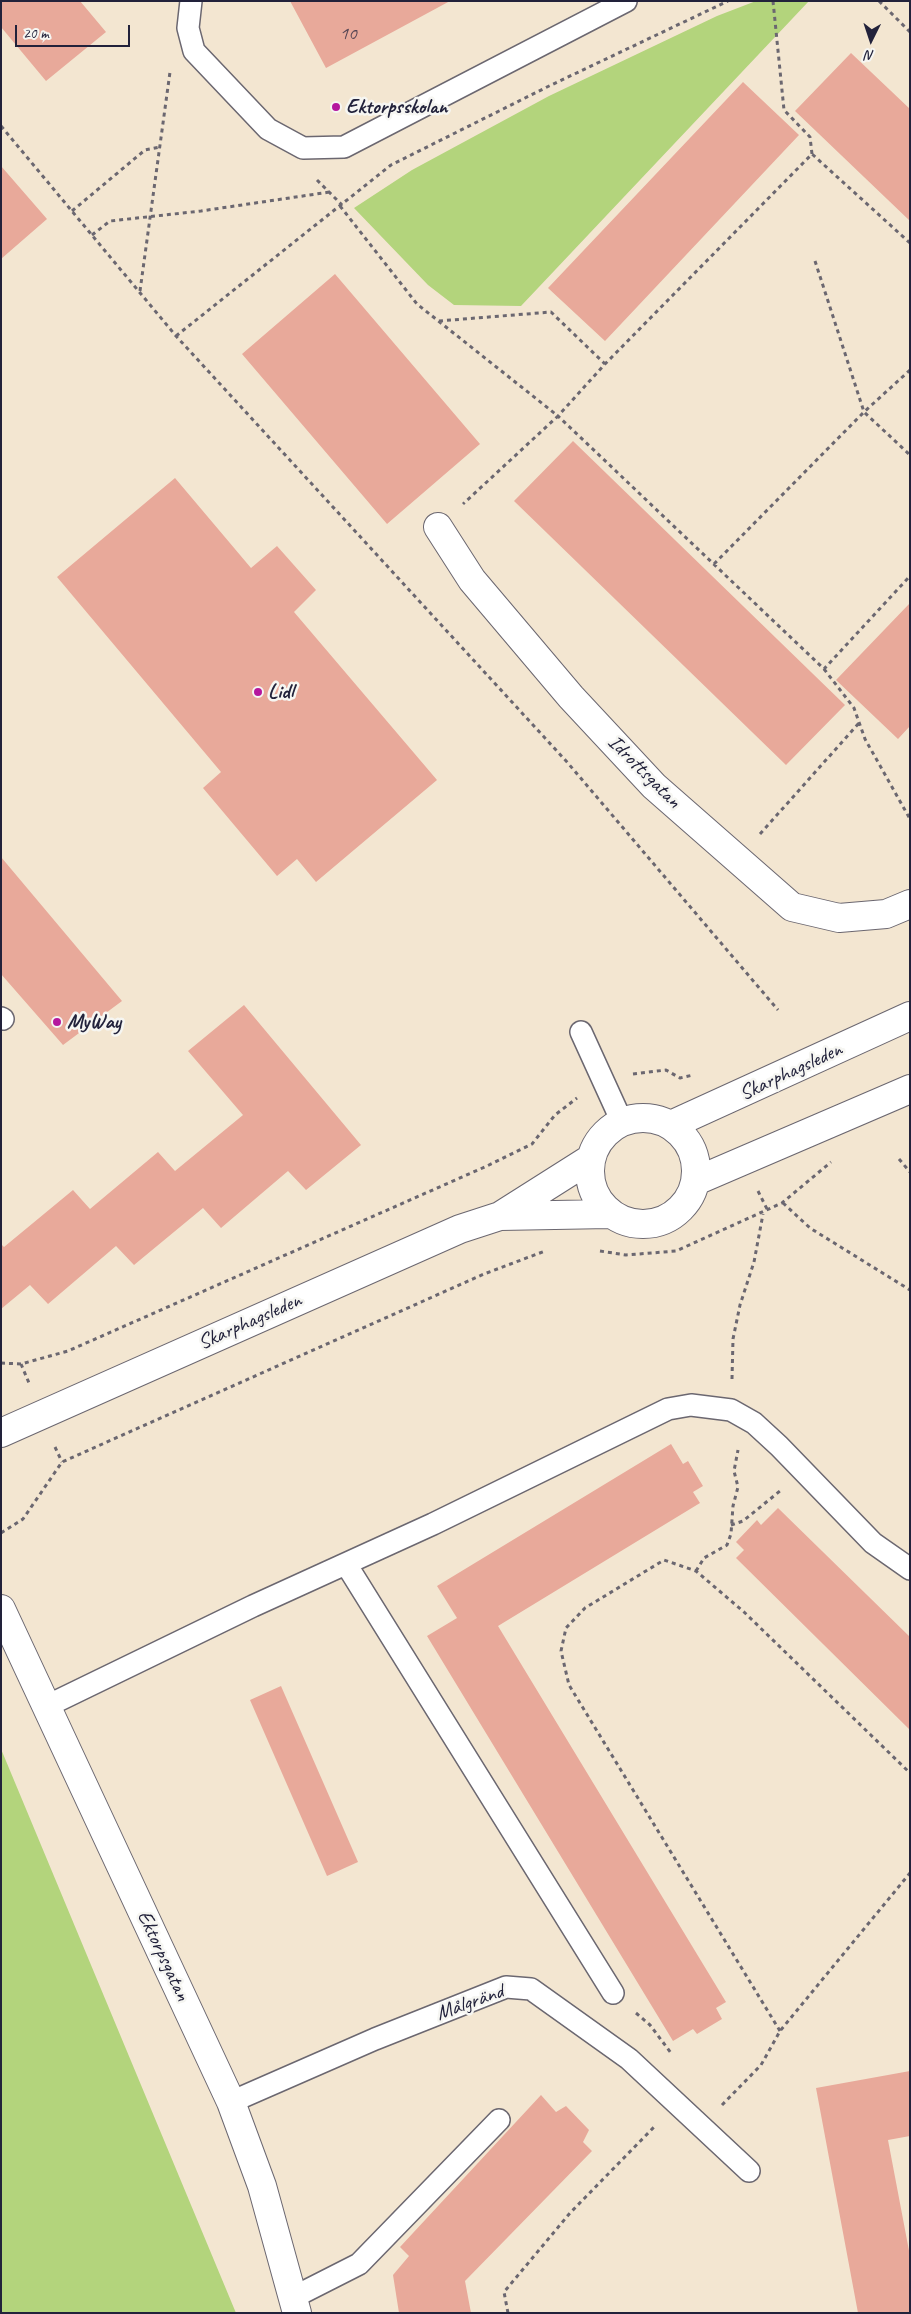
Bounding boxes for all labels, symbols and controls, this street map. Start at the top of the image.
scale bar [18,15,132,47]
north arrow [846,15,896,65]
house number: 10 [339,23,357,45]
text: 20 m [23,24,49,43]
text: N [865,47,875,64]
place label: Ektorpsskolan [346,94,447,120]
marker: Ektorpsskolan [330,101,342,113]
place label: Lidl [268,679,293,705]
marker: Lidl [252,686,264,698]
street label: Idrottsgatan [602,730,686,814]
place label: MyWay [67,1009,121,1035]
marker: MyWay [51,1016,63,1028]
street label: Skarphagsleden [736,1037,846,1107]
street label: Skarphagsleden [194,1288,306,1356]
street label: Ektorpsgatan [131,1907,195,2005]
street label: Målgränd [433,1979,507,2027]

